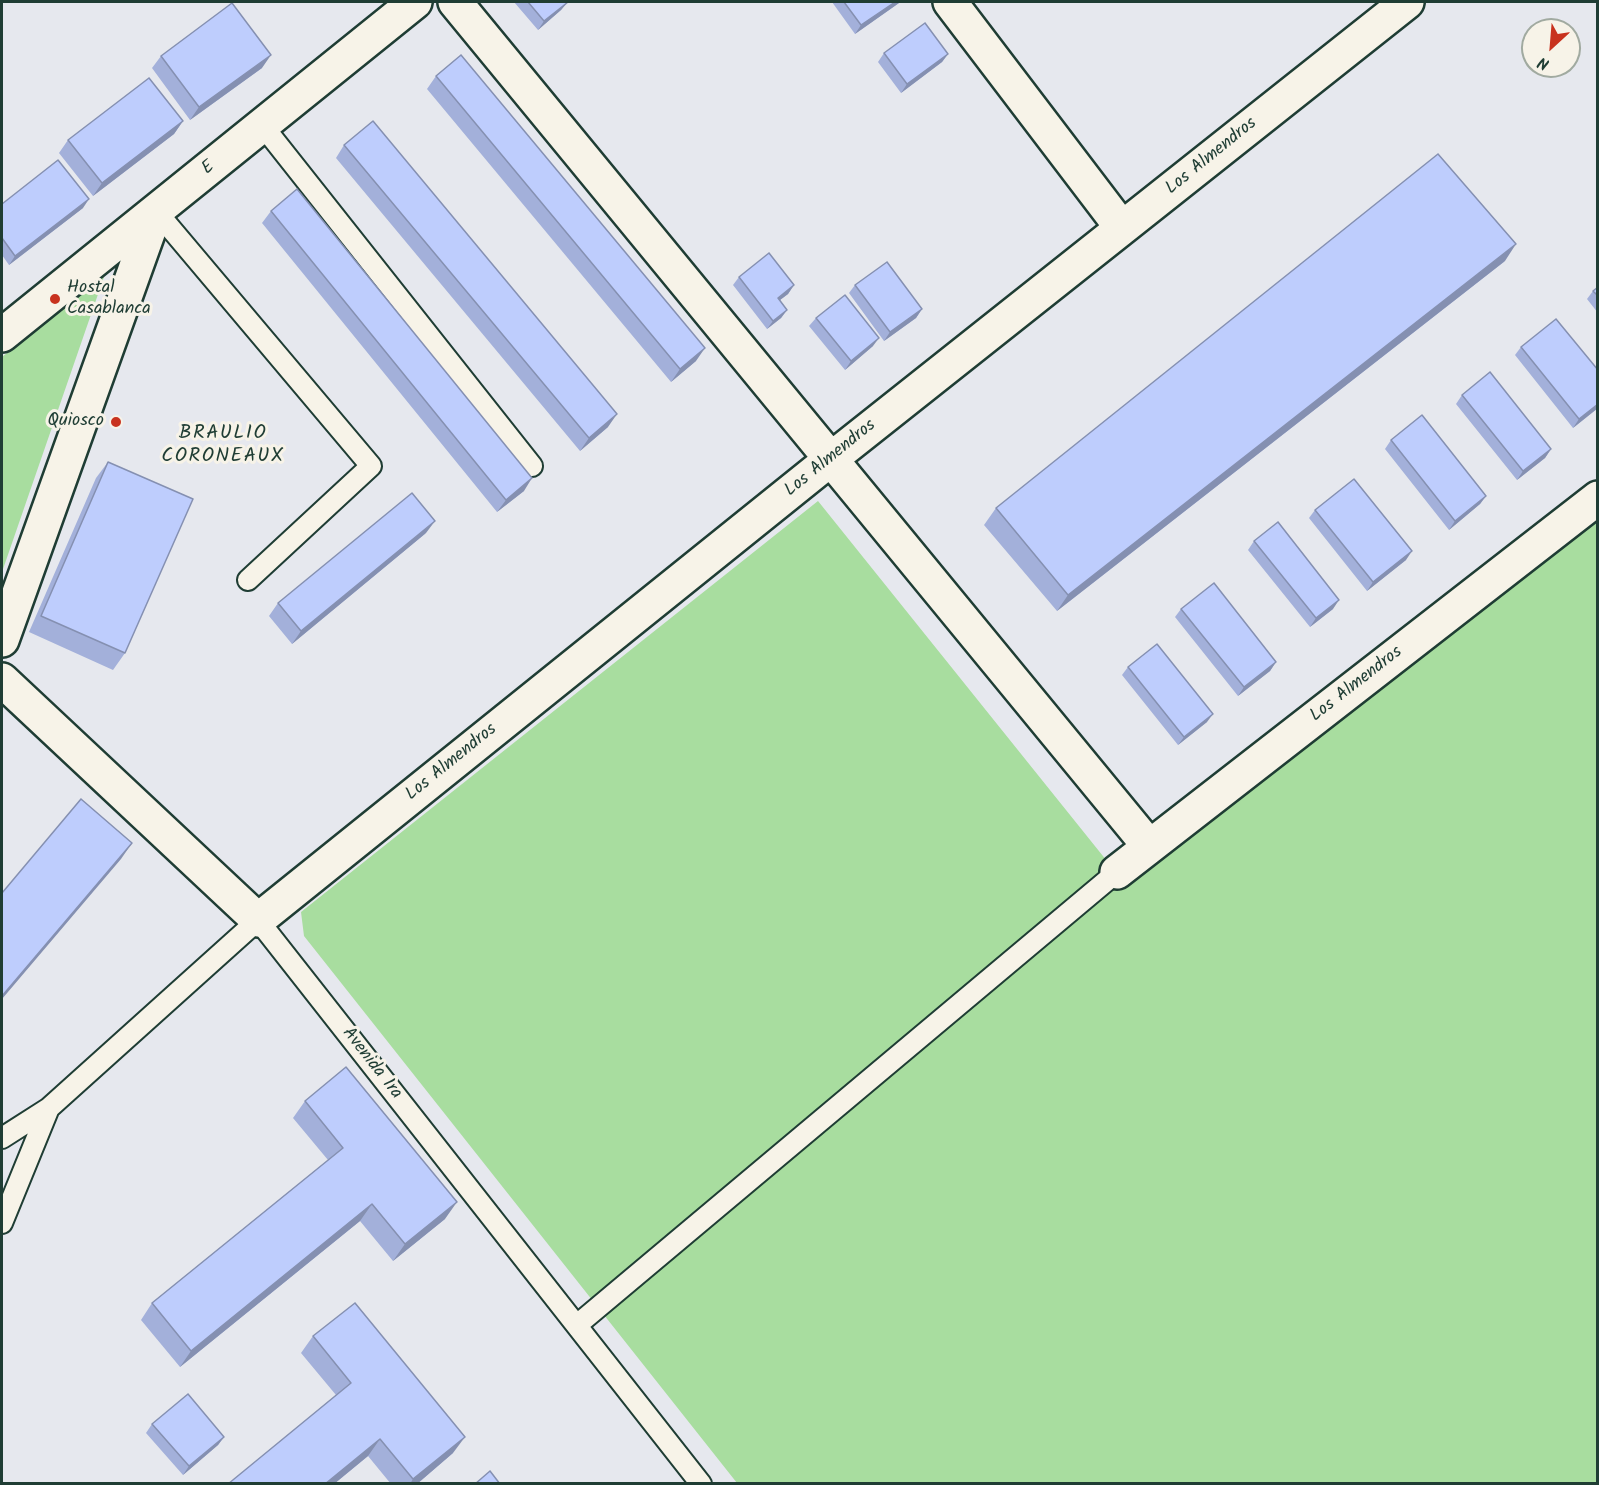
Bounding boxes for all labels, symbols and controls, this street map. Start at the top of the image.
north arrow [1521,18,1581,78]
text: N [1534,49,1554,76]
street label: Los Almendros [1162,114,1262,200]
street label: E [198,157,220,181]
place label: Hostal Casablanca [67,278,151,320]
marker: Hostal Casablanca [48,292,62,306]
place label: Quiosco [48,411,104,433]
marker: Quiosco [109,415,123,429]
street label: Los Almendros [781,416,881,502]
district label: BRAULIO CORONEAUX [161,423,285,470]
street label: Los Almendros [1307,642,1407,728]
street label: Los Almendros [402,720,502,806]
street label: Avenida 1ra [336,1024,406,1104]

